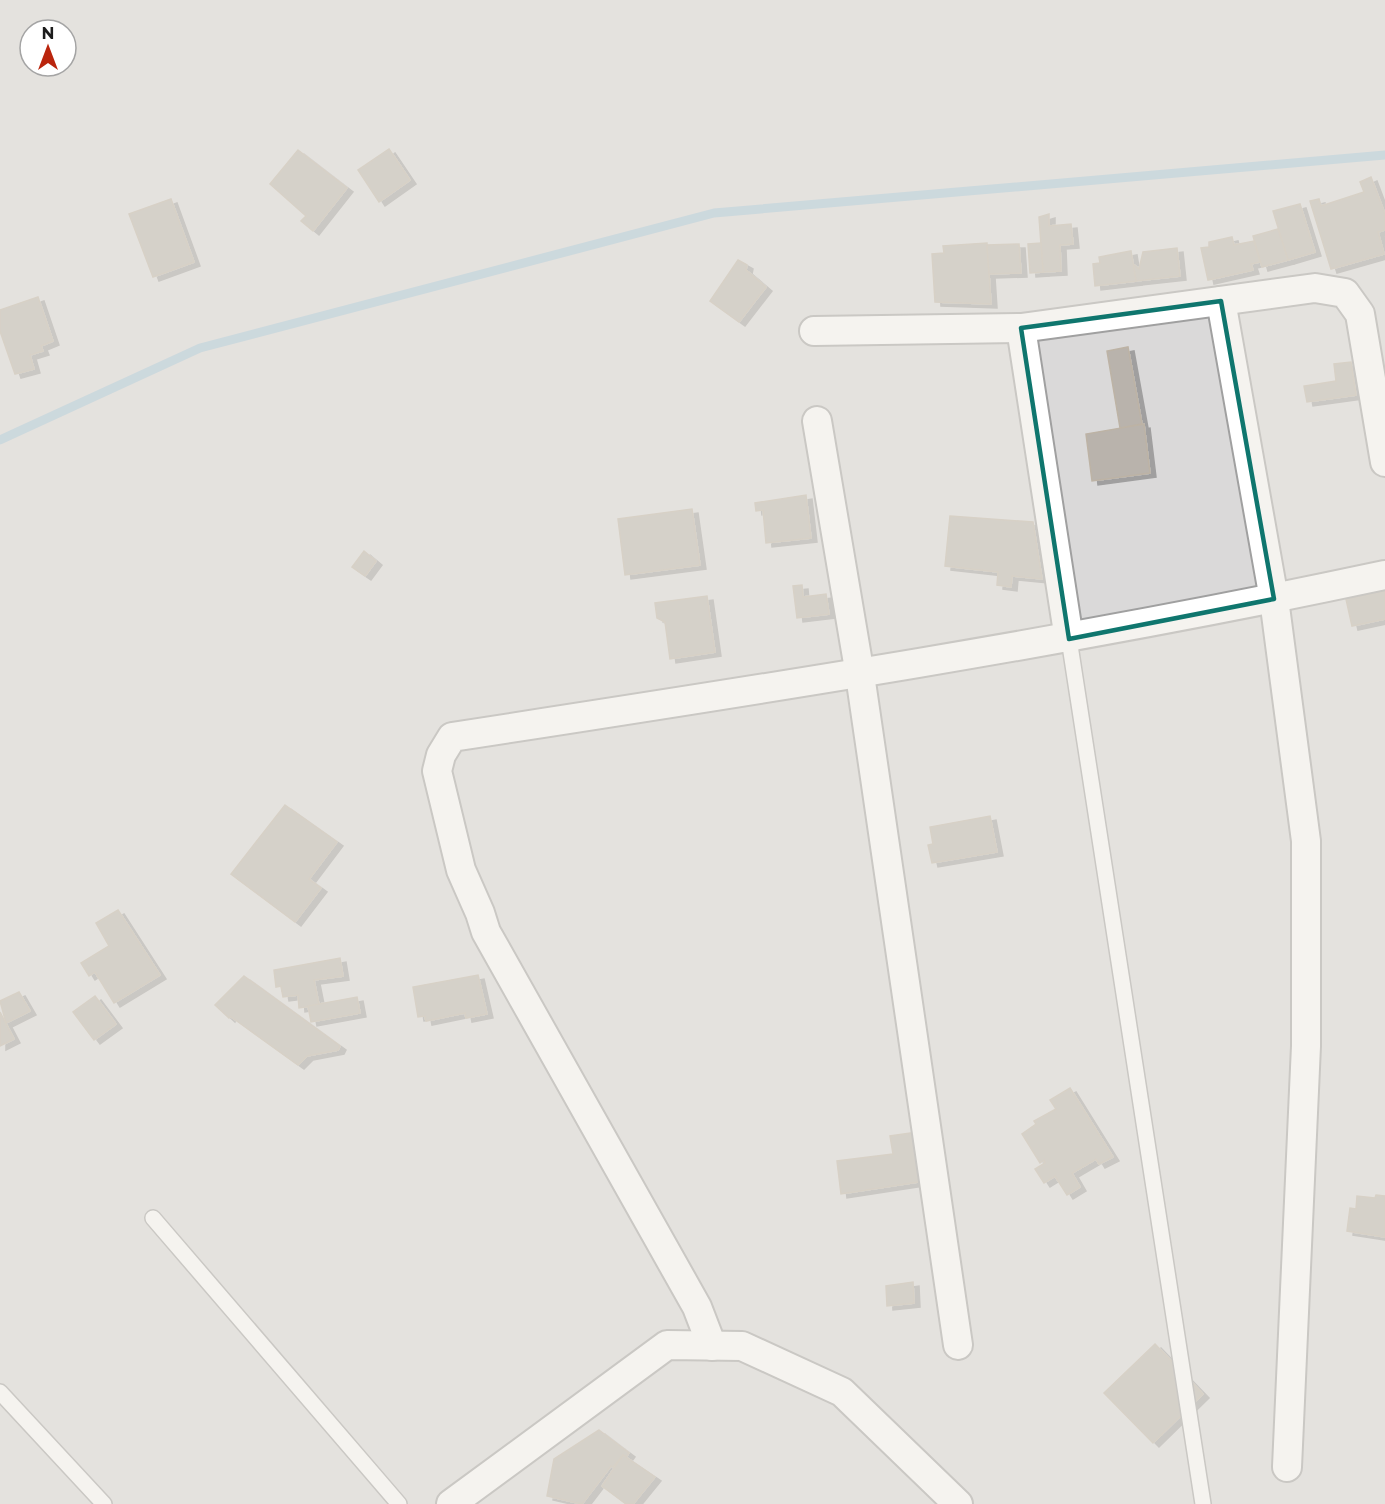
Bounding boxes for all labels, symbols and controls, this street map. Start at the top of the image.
north arrow [18,18,78,78]
text: N [42,24,54,43]

